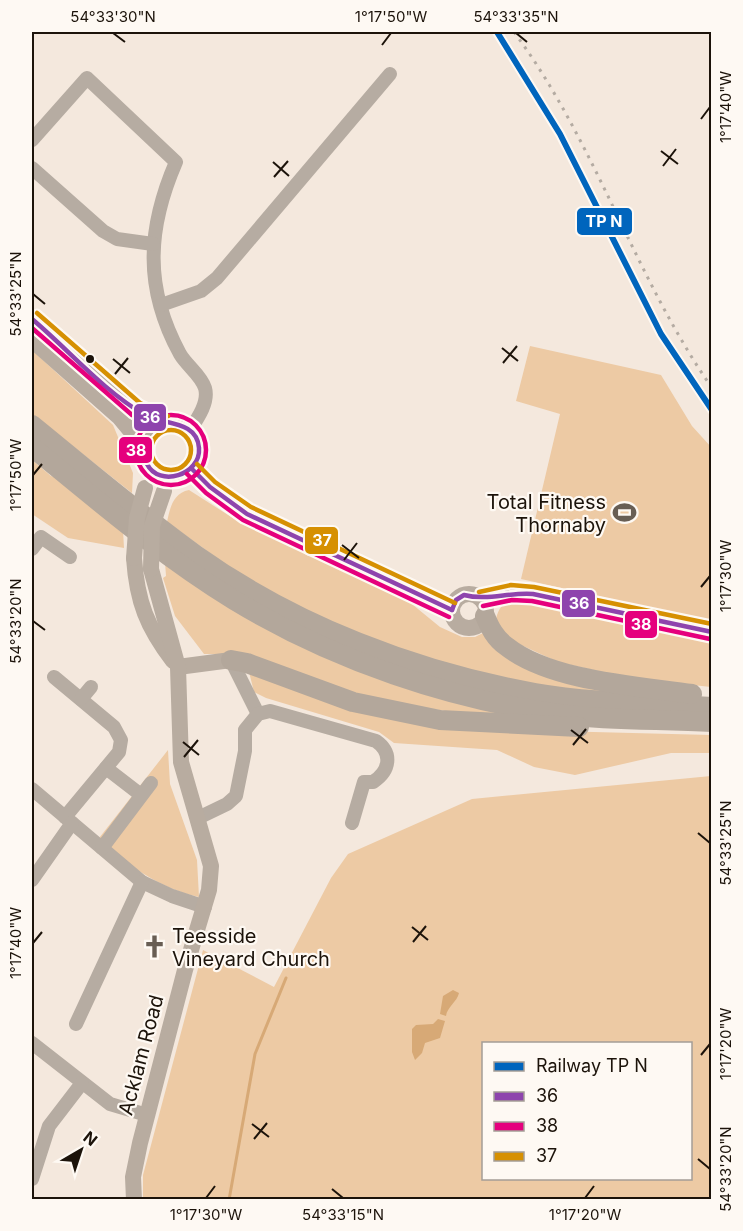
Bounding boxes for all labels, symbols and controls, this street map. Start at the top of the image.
text: 54°33'30"N [70,7,156,26]
text: 1°17'50"W [355,7,427,26]
text: 54°33'35"N [473,7,559,26]
text: 1°17'40"W [716,71,735,143]
line badge: TP N [576,207,633,236]
text: TP N [585,211,623,231]
text: 54°33'25"N [6,252,25,336]
unlabelled marker [84,353,96,365]
line badge: 36 [133,403,167,432]
text: 36 [140,407,160,427]
line badge: 38 [118,436,153,464]
text: 1°17'50"W [6,439,25,511]
text: 38 [126,440,146,460]
place label: Total Fitness Thornaby [487,490,606,537]
sports icon: Total Fitness Thornaby [611,500,637,526]
line badge: 37 [304,526,339,555]
text: 37 [312,530,332,550]
text: 1°17'30"W [716,540,735,612]
text: 54°33'20"N [6,578,25,664]
line badge: 36 [561,589,596,618]
text: 36 [569,593,589,613]
line badge: 38 [624,610,658,639]
text: 38 [631,614,651,634]
text: 54°33'25"N [716,801,735,885]
text: 1°17'40"W [6,907,25,979]
place label: Teesside Vineyard Church [172,924,330,971]
church icon: Teesside Vineyard Church [141,934,167,960]
street label: Acklam Road [113,992,169,1118]
text: 1°17'20"W [716,1008,735,1080]
legend [482,1042,692,1180]
text: Railway TP N [536,1055,648,1076]
text: 36 [536,1085,558,1106]
text: 38 [536,1115,558,1136]
north arrow [51,1120,111,1180]
text: 54°33'20"N [716,1126,735,1212]
text: N [79,1127,101,1150]
text: 37 [536,1145,557,1166]
text: 1°17'30"W [170,1205,242,1224]
text: 54°33'15"N [302,1205,384,1224]
text: 1°17'20"W [549,1205,621,1224]

